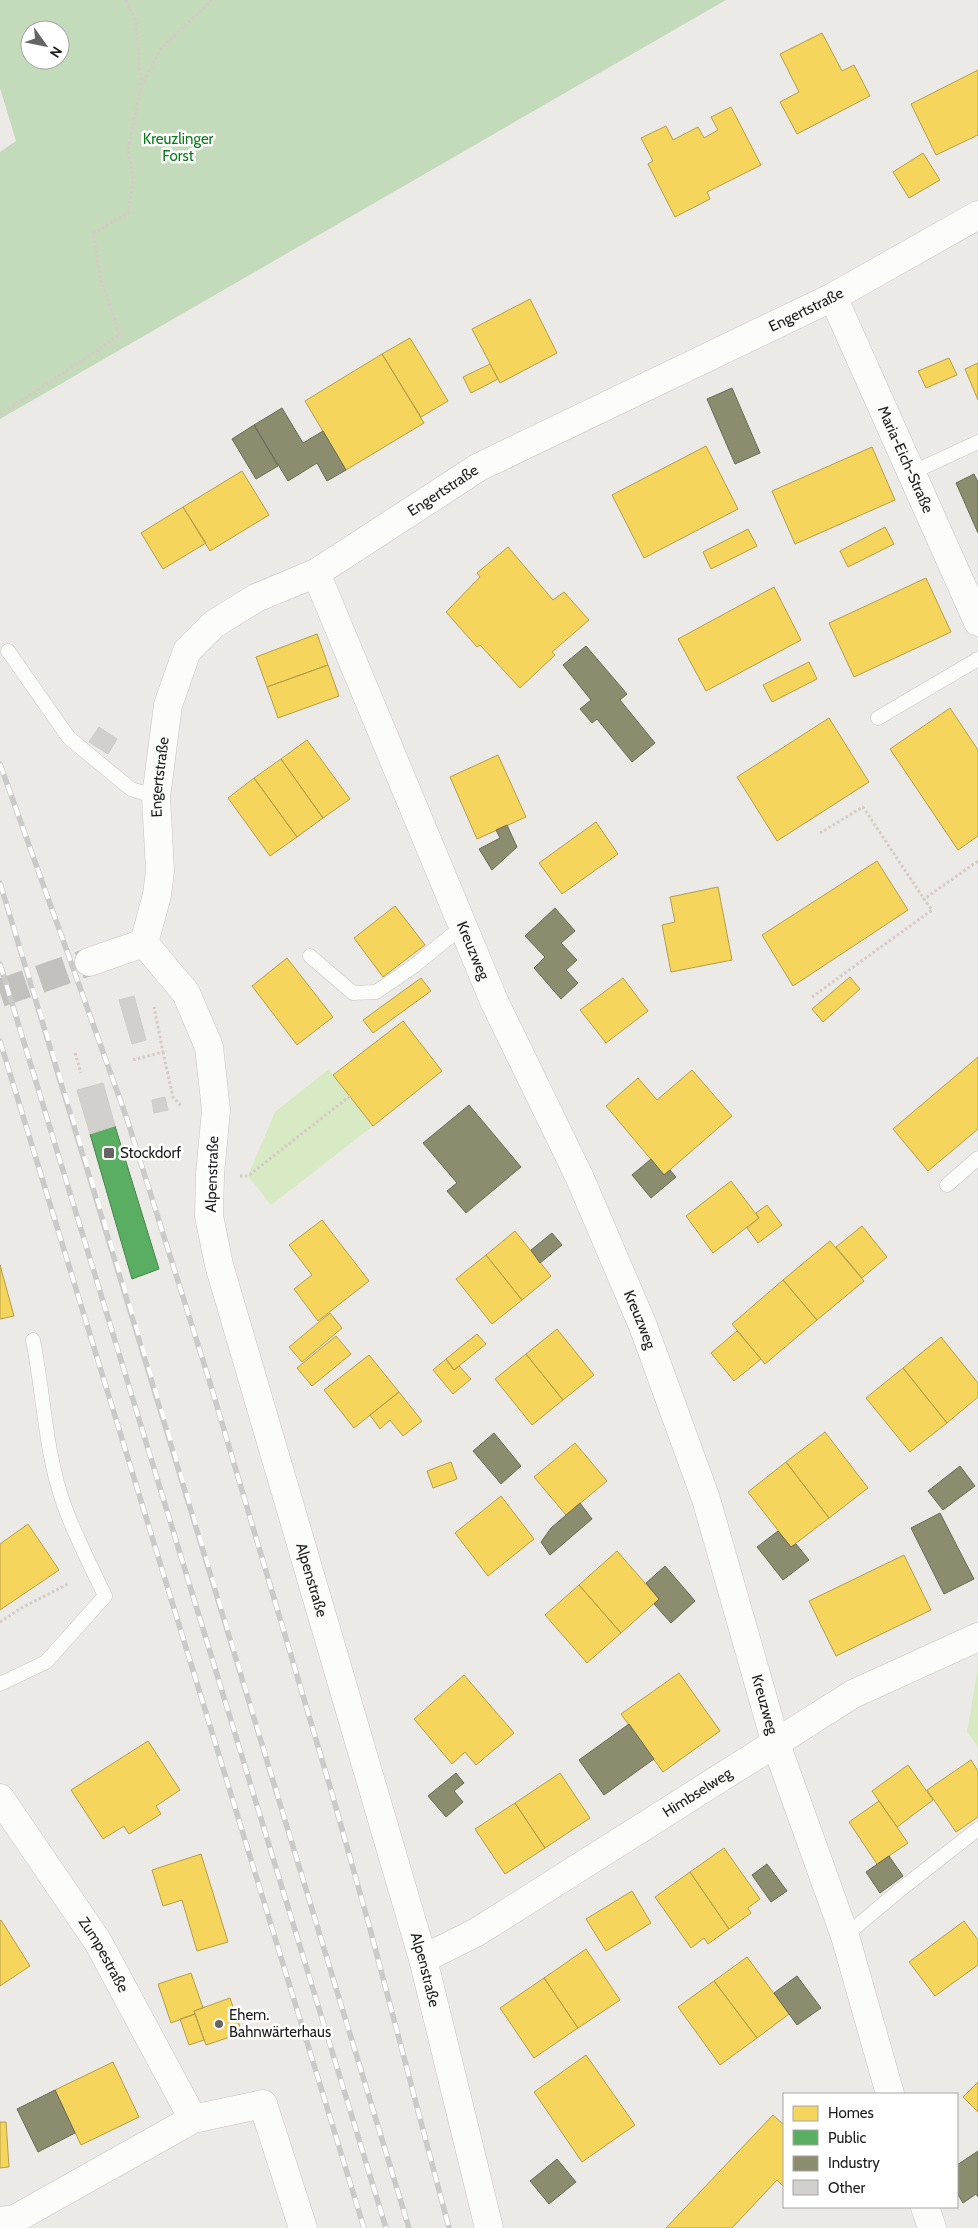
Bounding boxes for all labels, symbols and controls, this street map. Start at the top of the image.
north arrow [20,20,70,70]
text: N [46,43,66,61]
park label: Kreuzlinger Forst [143,130,214,165]
street label: Engertstraße [766,284,847,336]
street label: Maria-Eich-Straße [874,403,937,516]
street label: Engertstraße [404,461,482,520]
street label: Engertstraße [147,736,173,818]
street label: Kreuzweg [453,919,493,983]
street label: Alpenstraße [202,1135,222,1213]
place label: Stockdorf [120,1144,181,1162]
marker: Stockdorf [102,1146,116,1160]
street label: Kreuzweg [620,1288,660,1352]
street label: Alpenstraße [292,1541,331,1620]
street label: Kreuzweg [748,1672,782,1737]
street label: Himbselweg [659,1764,736,1821]
street label: Zumpestraße [75,1914,133,1996]
street label: Alpenstraße [407,1930,444,2009]
place label: Ehem. Bahnwärterhaus [229,2006,331,2041]
marker: Ehem. Bahnwärterhaus [213,2018,225,2030]
legend [783,2093,958,2208]
text: Homes [828,2104,874,2122]
text: Public [828,2129,866,2147]
text: Industry [828,2154,880,2172]
text: Other [828,2179,865,2197]

